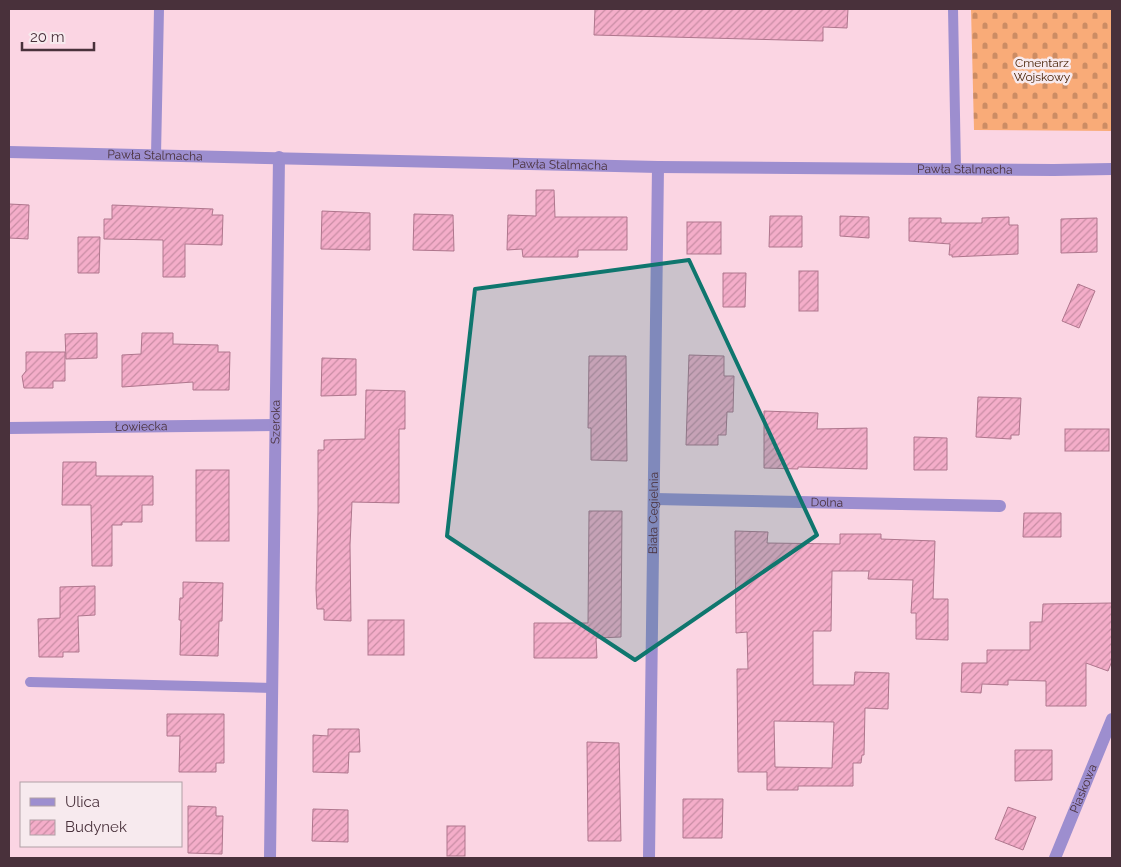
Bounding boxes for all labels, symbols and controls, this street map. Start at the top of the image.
scale bar [22,20,95,52]
text: 20 m [30,28,65,46]
park label: Cmentarz Wojskowy [1014,56,1071,84]
street label: Pawła Stalmacha [107,147,203,163]
street label: Pawła Stalmacha [512,157,608,173]
street label: Pawła Stalmacha [917,162,1013,177]
street label: Szeroka [268,400,283,444]
street label: Łowiecka [115,419,167,434]
street label: Biała Cegielnia [646,472,661,554]
street label: Dolna [811,495,843,510]
street label: Piaskowa [1067,762,1100,815]
legend [20,782,182,847]
text: Ulica [65,793,100,811]
text: Budynek [65,818,127,836]

